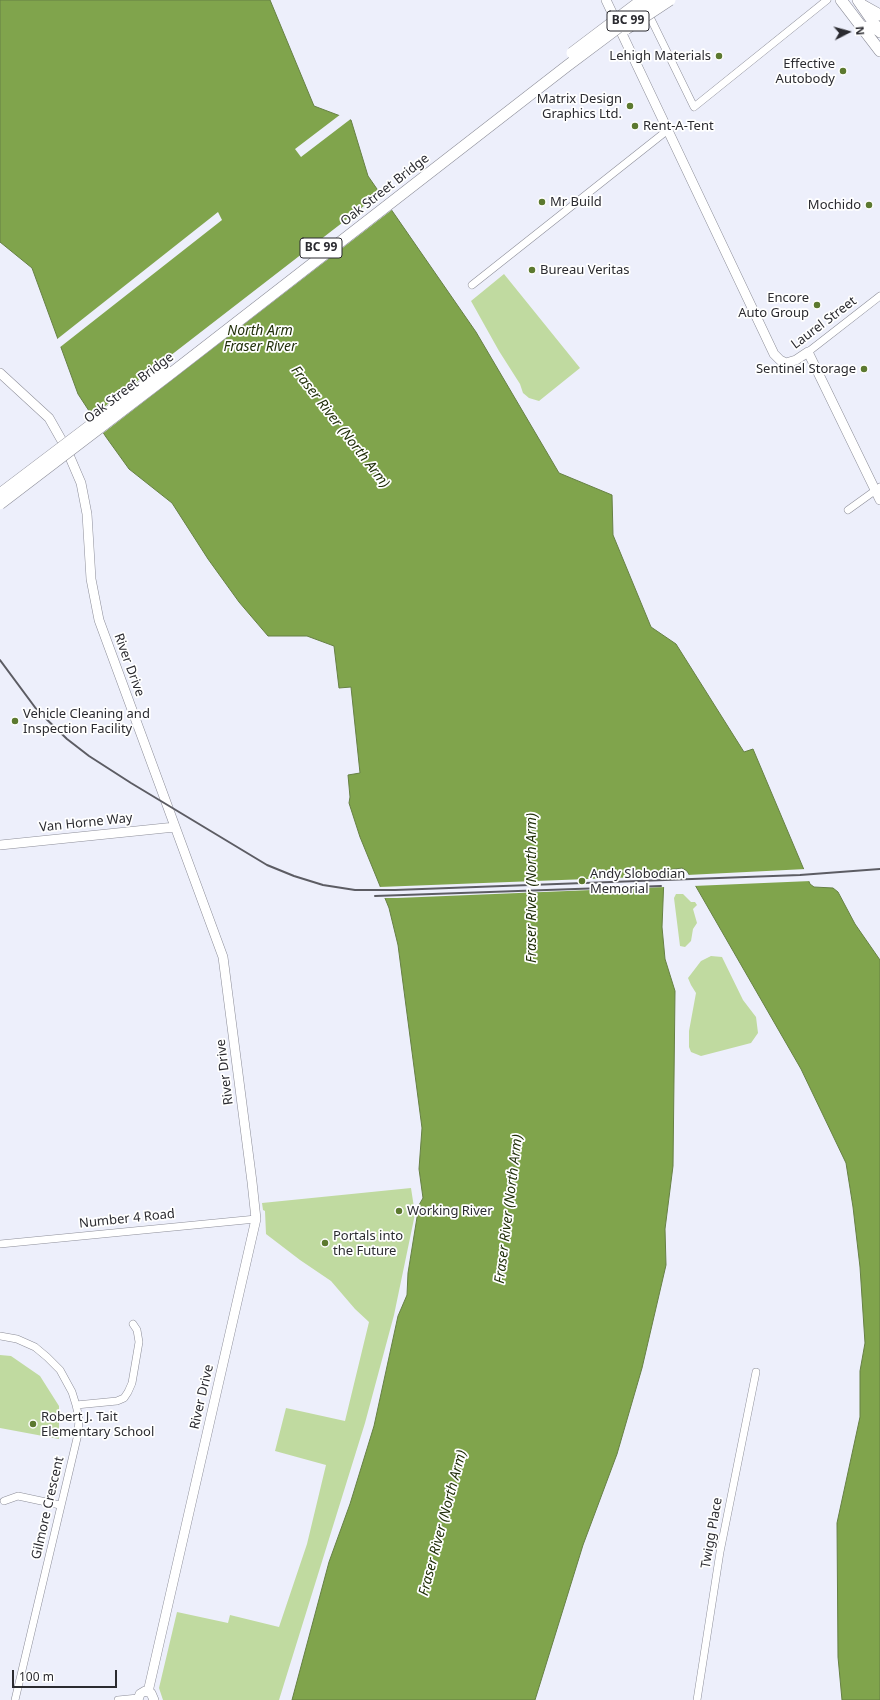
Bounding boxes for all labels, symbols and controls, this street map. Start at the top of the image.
road number: BC 99 [607,11,649,31]
north arrow [828,12,868,52]
text: N [853,25,868,36]
place label: Lehigh Materials [609,48,711,64]
marker: Lehigh Materials [714,51,724,61]
place label: Effective Autobody [776,56,835,87]
marker: Effective Autobody [838,66,848,76]
place label: Matrix Design Graphics Ltd. [537,91,622,122]
marker: Matrix Design Graphics Ltd. [625,101,635,111]
place label: Rent-A-Tent [643,118,714,134]
marker: Rent-A-Tent [630,121,640,131]
street label: Oak Street Bridge [338,151,432,229]
place label: Mr Build [550,194,602,210]
marker: Mr Build [537,197,547,207]
place label: Mochido [808,197,861,213]
marker: Mochido [864,200,874,210]
road number: BC 99 [300,238,342,258]
place label: Bureau Veritas [540,262,629,278]
marker: Bureau Veritas [527,265,537,275]
place label: Encore Auto Group [738,290,809,321]
street label: Laurel Street [788,293,860,353]
marker: Encore Auto Group [812,300,822,310]
water label: North Arm Fraser River [224,323,296,356]
street label: Oak Street Bridge [81,349,177,427]
place label: Sentinel Storage [756,361,856,377]
water label: Fraser River (North Arm) [287,363,393,491]
marker: Sentinel Storage [859,364,869,374]
street label: River Drive [110,631,148,699]
place label: Vehicle Cleaning and Inspection Facility [23,706,150,737]
marker: Vehicle Cleaning and Inspection Facility [10,716,20,726]
street label: Van Horne Way [39,810,133,836]
water label: Fraser River (North Arm) [524,813,540,963]
place label: Andy Slobodian Memorial [590,866,685,897]
marker: Andy Slobodian Memorial [577,876,587,886]
street label: River Drive [213,1038,237,1106]
water label: Fraser River (North Arm) [492,1133,526,1285]
place label: Working River [407,1203,493,1219]
street label: Number 4 Road [78,1206,176,1232]
marker: Working River [394,1206,404,1216]
place label: Portals into the Future [333,1228,403,1259]
marker: Portals into the Future [320,1238,330,1248]
street label: River Drive [187,1363,217,1431]
place label: Robert J. Tait Elementary School [41,1409,154,1440]
marker: Robert J. Tait Elementary School [28,1419,38,1429]
water label: Fraser River (North Arm) [415,1448,471,1598]
street label: Gilmore Crescent [29,1455,67,1561]
street label: Twigg Place [698,1496,726,1570]
scale bar [14,1662,119,1688]
text: 100 m [19,1668,54,1685]

